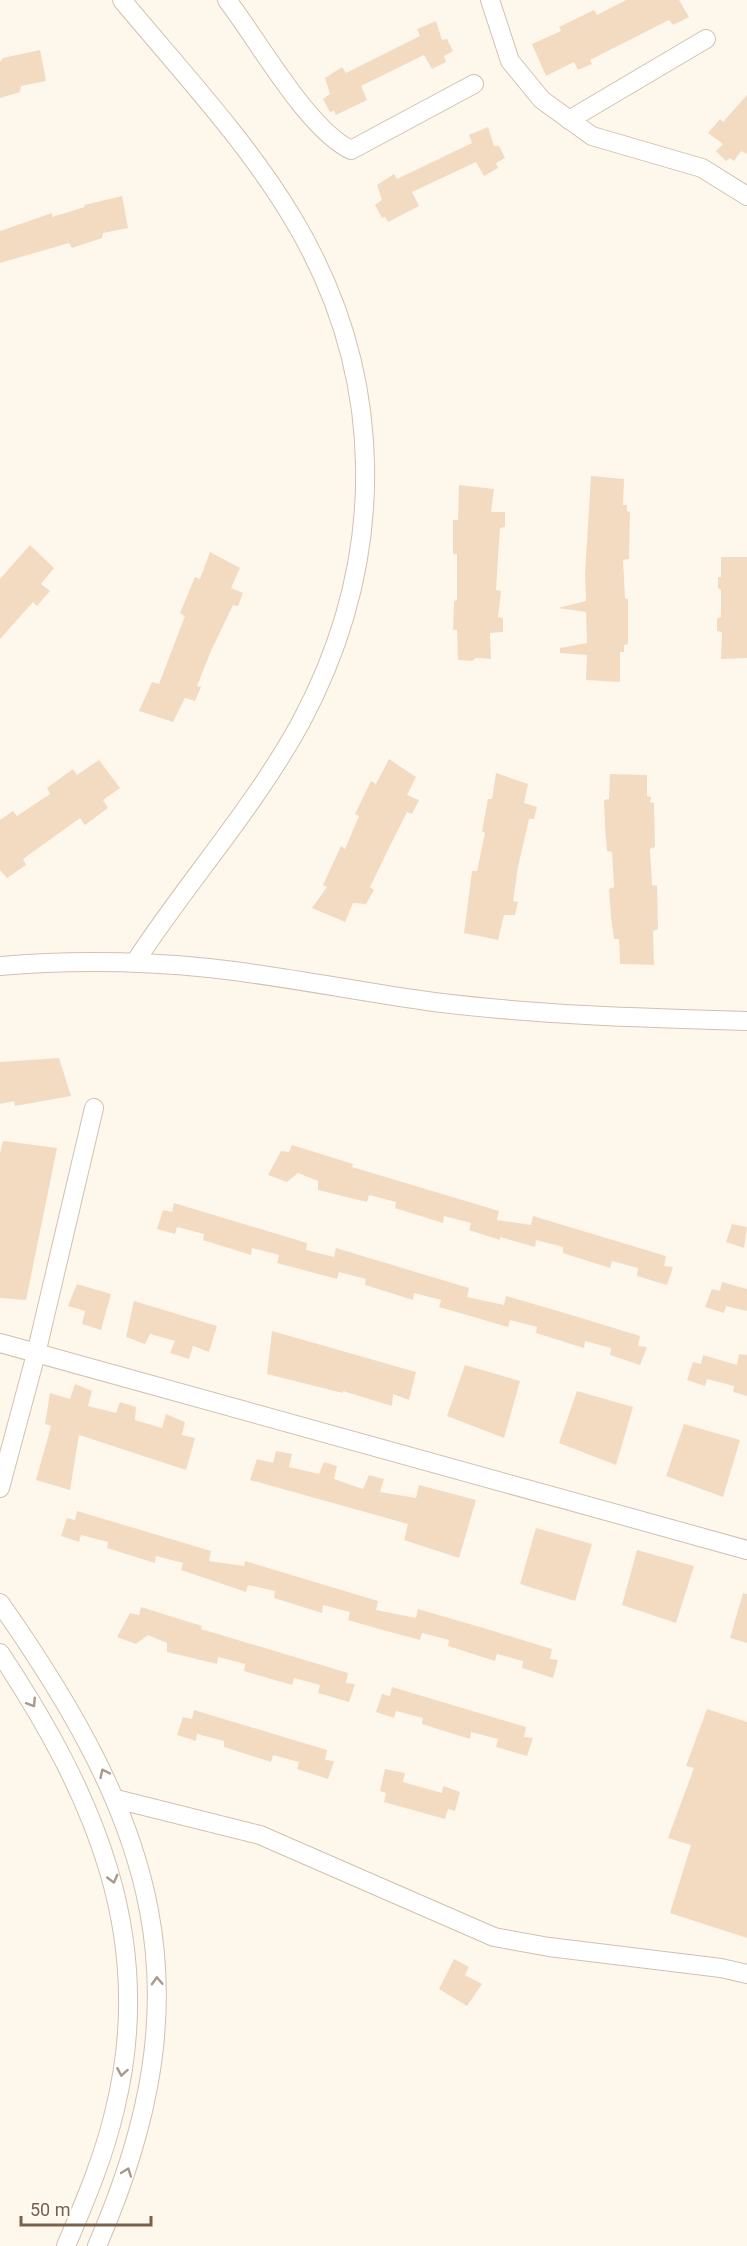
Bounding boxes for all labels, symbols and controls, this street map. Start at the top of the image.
one-way arrow [24,1696,35,1707]
one-way arrow [99,1769,111,1780]
one-way arrow [106,1873,118,1884]
one-way arrow [151,1976,164,1985]
one-way arrow [117,2068,129,2077]
one-way arrow [119,2167,132,2178]
scale bar [21,2189,152,2227]
text: 50 m [30,2199,70,2220]

